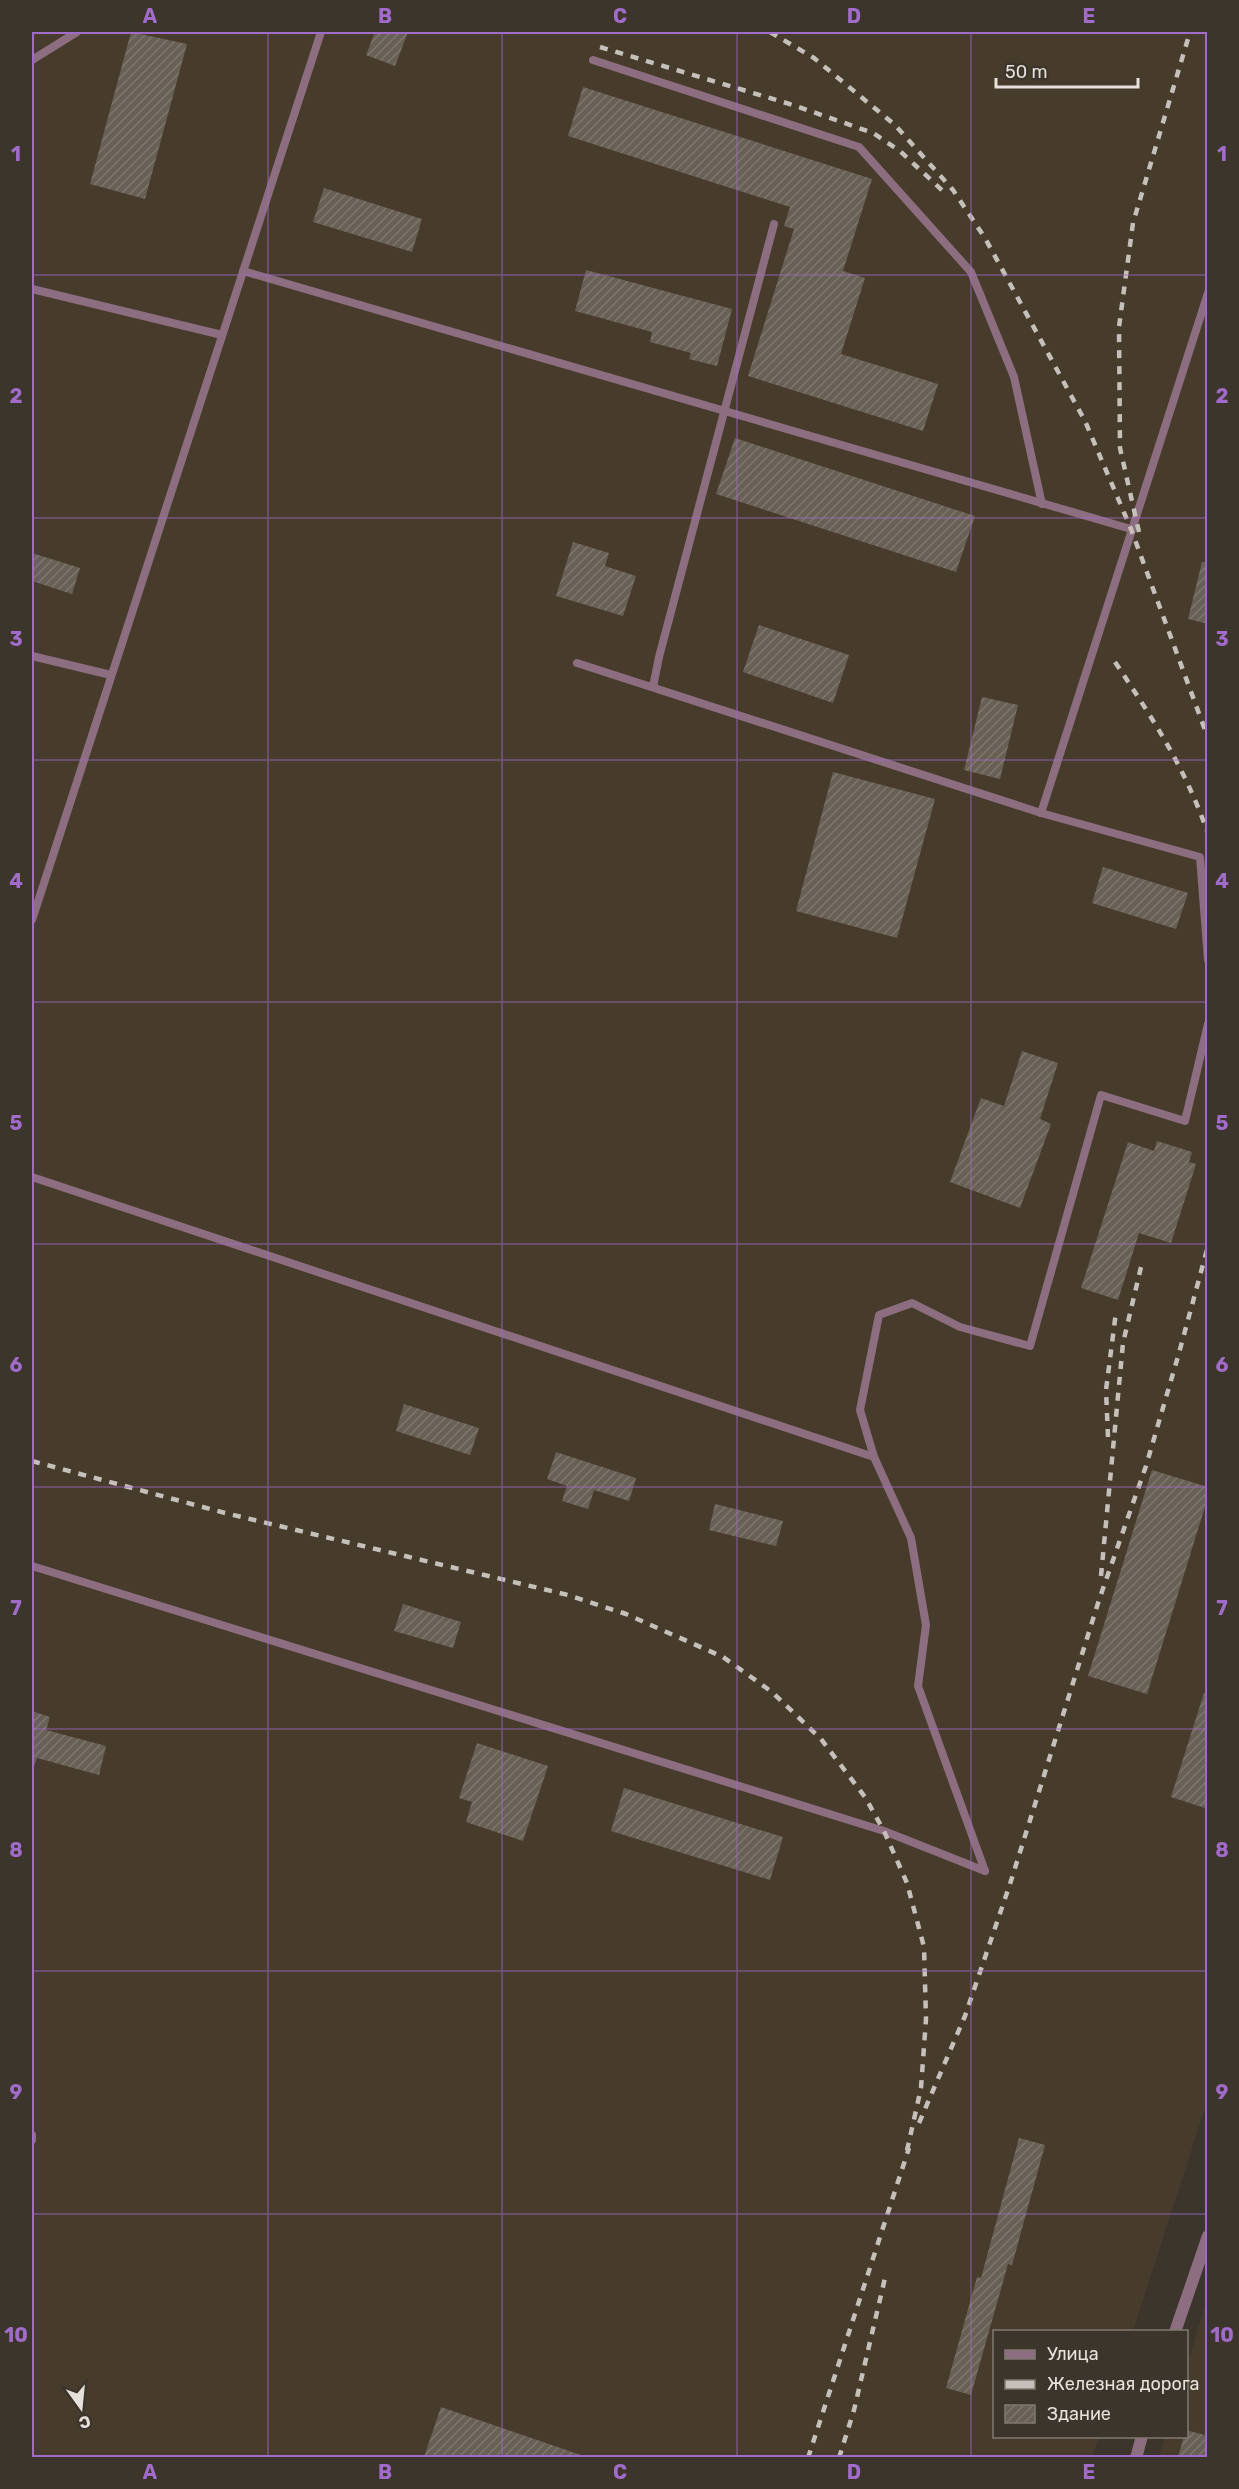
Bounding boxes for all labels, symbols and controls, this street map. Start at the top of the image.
text: A [143,4,158,28]
text: B [378,4,392,28]
text: C [613,4,627,28]
text: D [847,4,861,28]
text: E [1083,4,1095,28]
scale bar [996,51,1138,89]
text: 50 m [1005,61,1048,83]
text: 1 [11,142,21,166]
text: 1 [1217,142,1227,166]
text: 2 [10,384,23,408]
text: 2 [1216,384,1229,408]
text: 3 [9,627,23,651]
text: 3 [1215,627,1229,651]
text: 4 [9,869,23,893]
text: 4 [1215,869,1229,893]
text: 5 [10,1111,23,1135]
text: 5 [1216,1111,1229,1135]
text: 6 [9,1353,23,1377]
text: 6 [1215,1353,1229,1377]
text: 7 [10,1596,22,1620]
text: 7 [1216,1596,1228,1620]
text: 8 [9,1838,23,1862]
text: 8 [1215,1838,1229,1862]
text: 9 [10,2080,23,2104]
text: 9 [1216,2080,1229,2104]
text: 10 [4,2323,28,2347]
text: 10 [1210,2323,1234,2347]
legend [993,2330,1188,2438]
text: Улица [1047,2343,1099,2365]
text: Железная дорога [1047,2373,1200,2395]
north arrow [51,2378,111,2438]
text: Здание [1047,2403,1111,2425]
text: С [77,2411,93,2433]
text: A [143,2460,158,2484]
text: B [378,2460,392,2484]
text: C [613,2460,627,2484]
text: D [847,2460,861,2484]
text: E [1083,2460,1095,2484]

